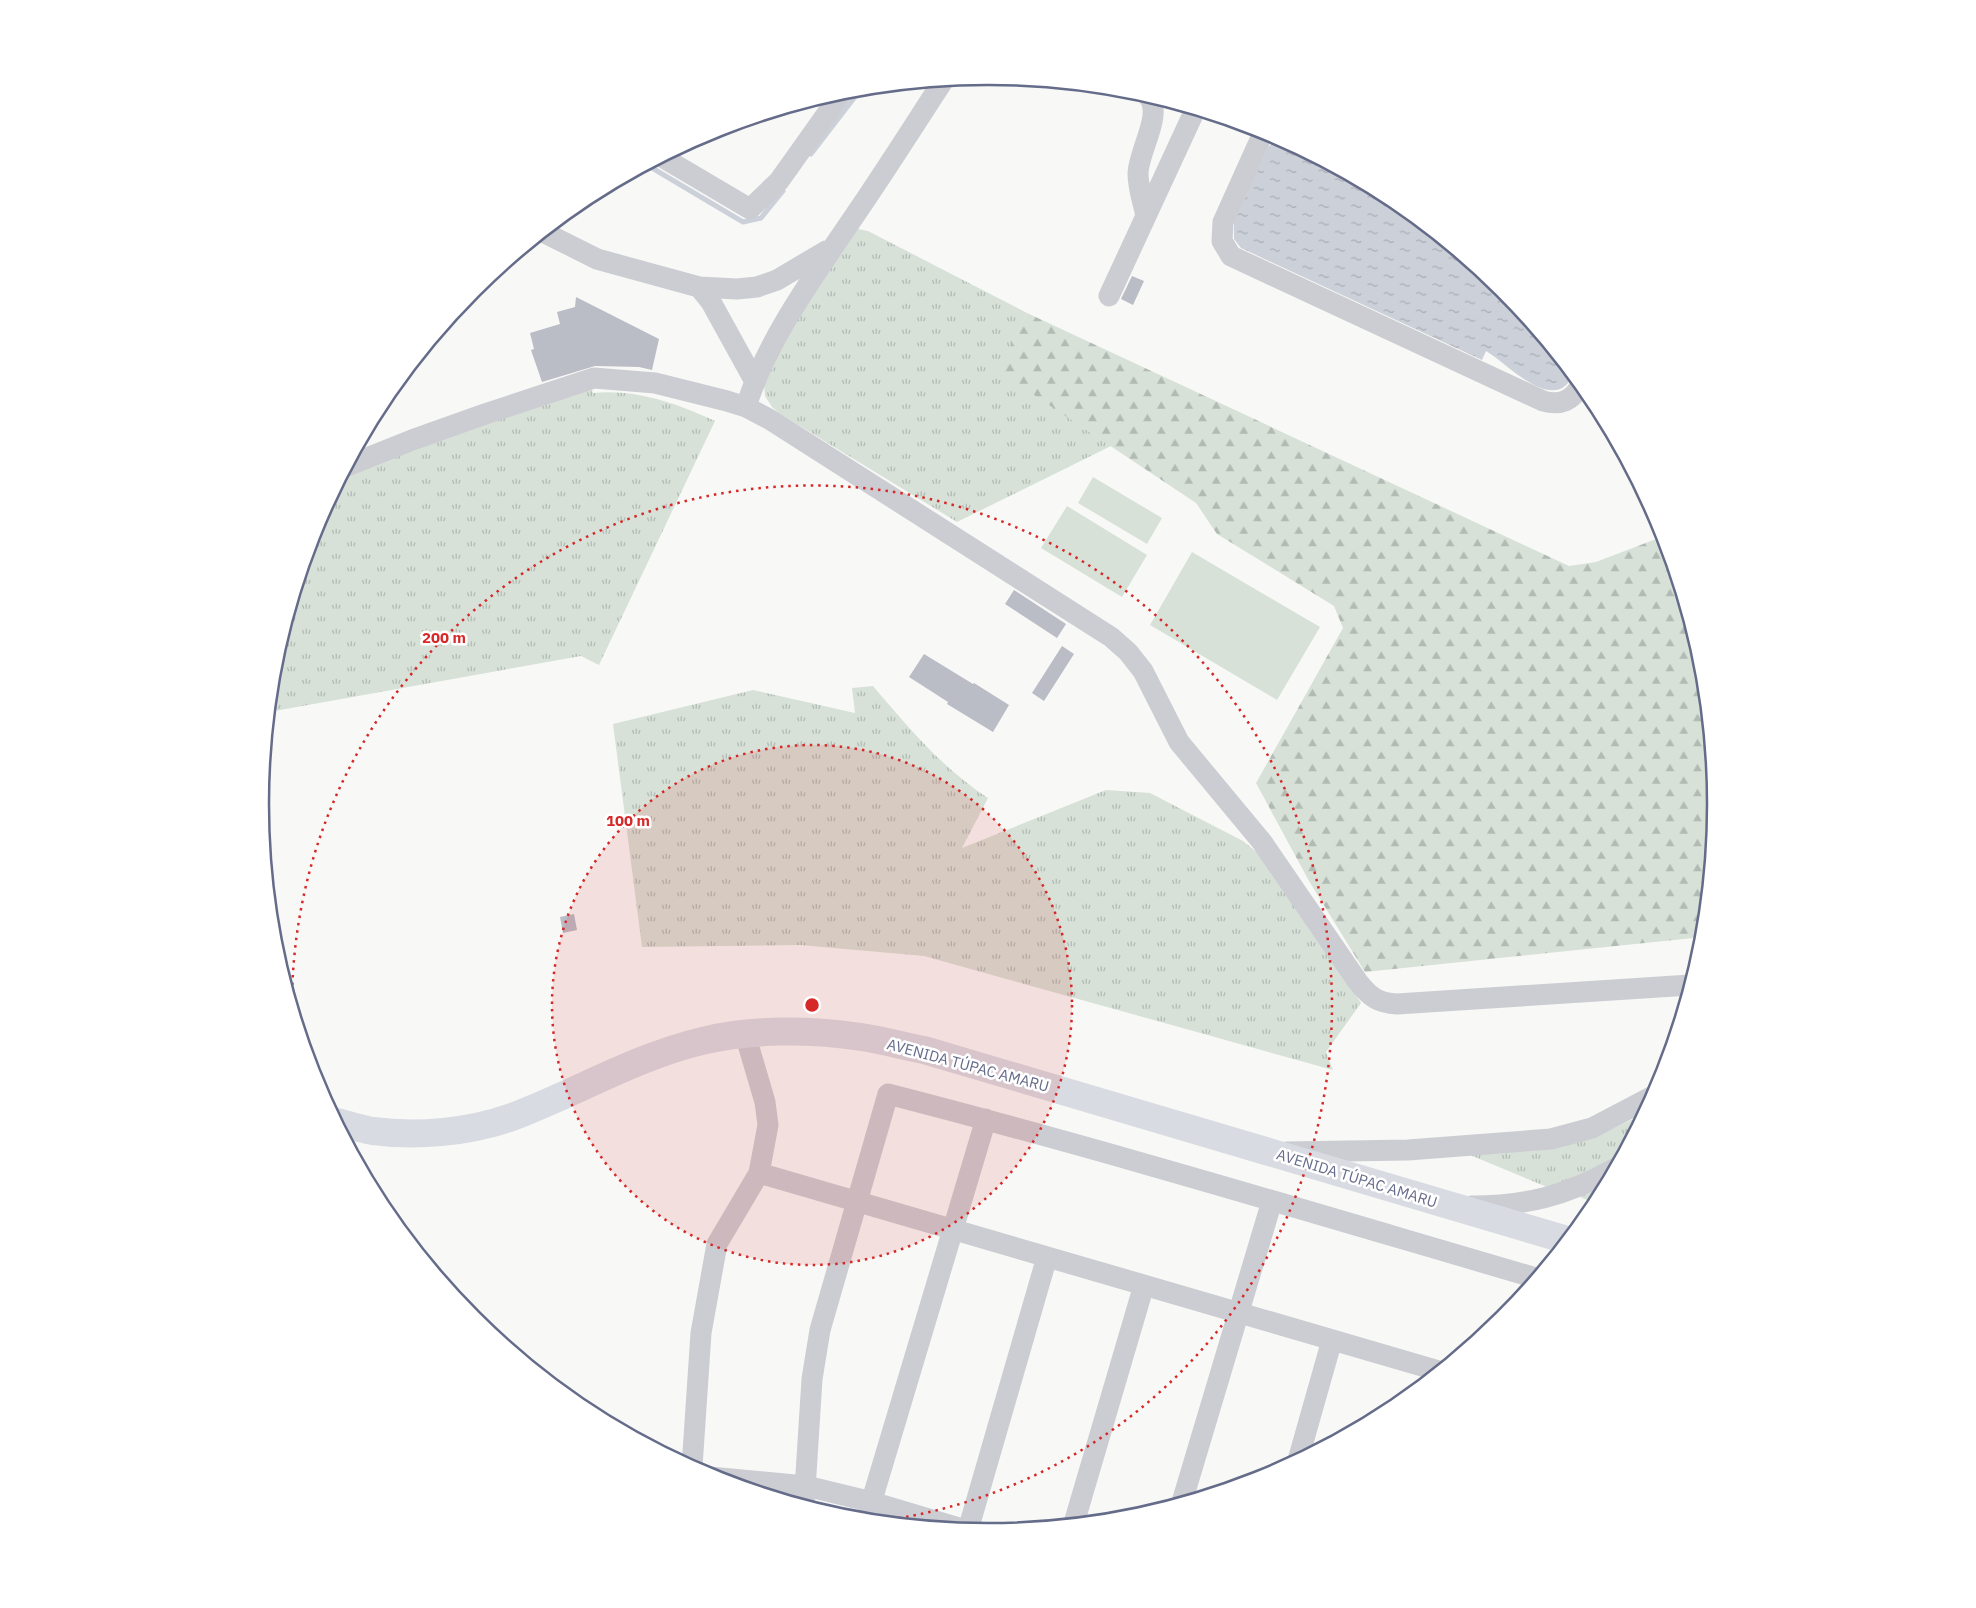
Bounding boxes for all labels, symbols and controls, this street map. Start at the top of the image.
text: 200 m [422,628,466,647]
text: 100 m [606,811,650,830]
centre of rings [803,996,821,1014]
street label: AVENIDA TÚPAC AMARU [885,1034,1051,1096]
street label: AVENIDA TÚPAC AMARU [1274,1145,1440,1211]

